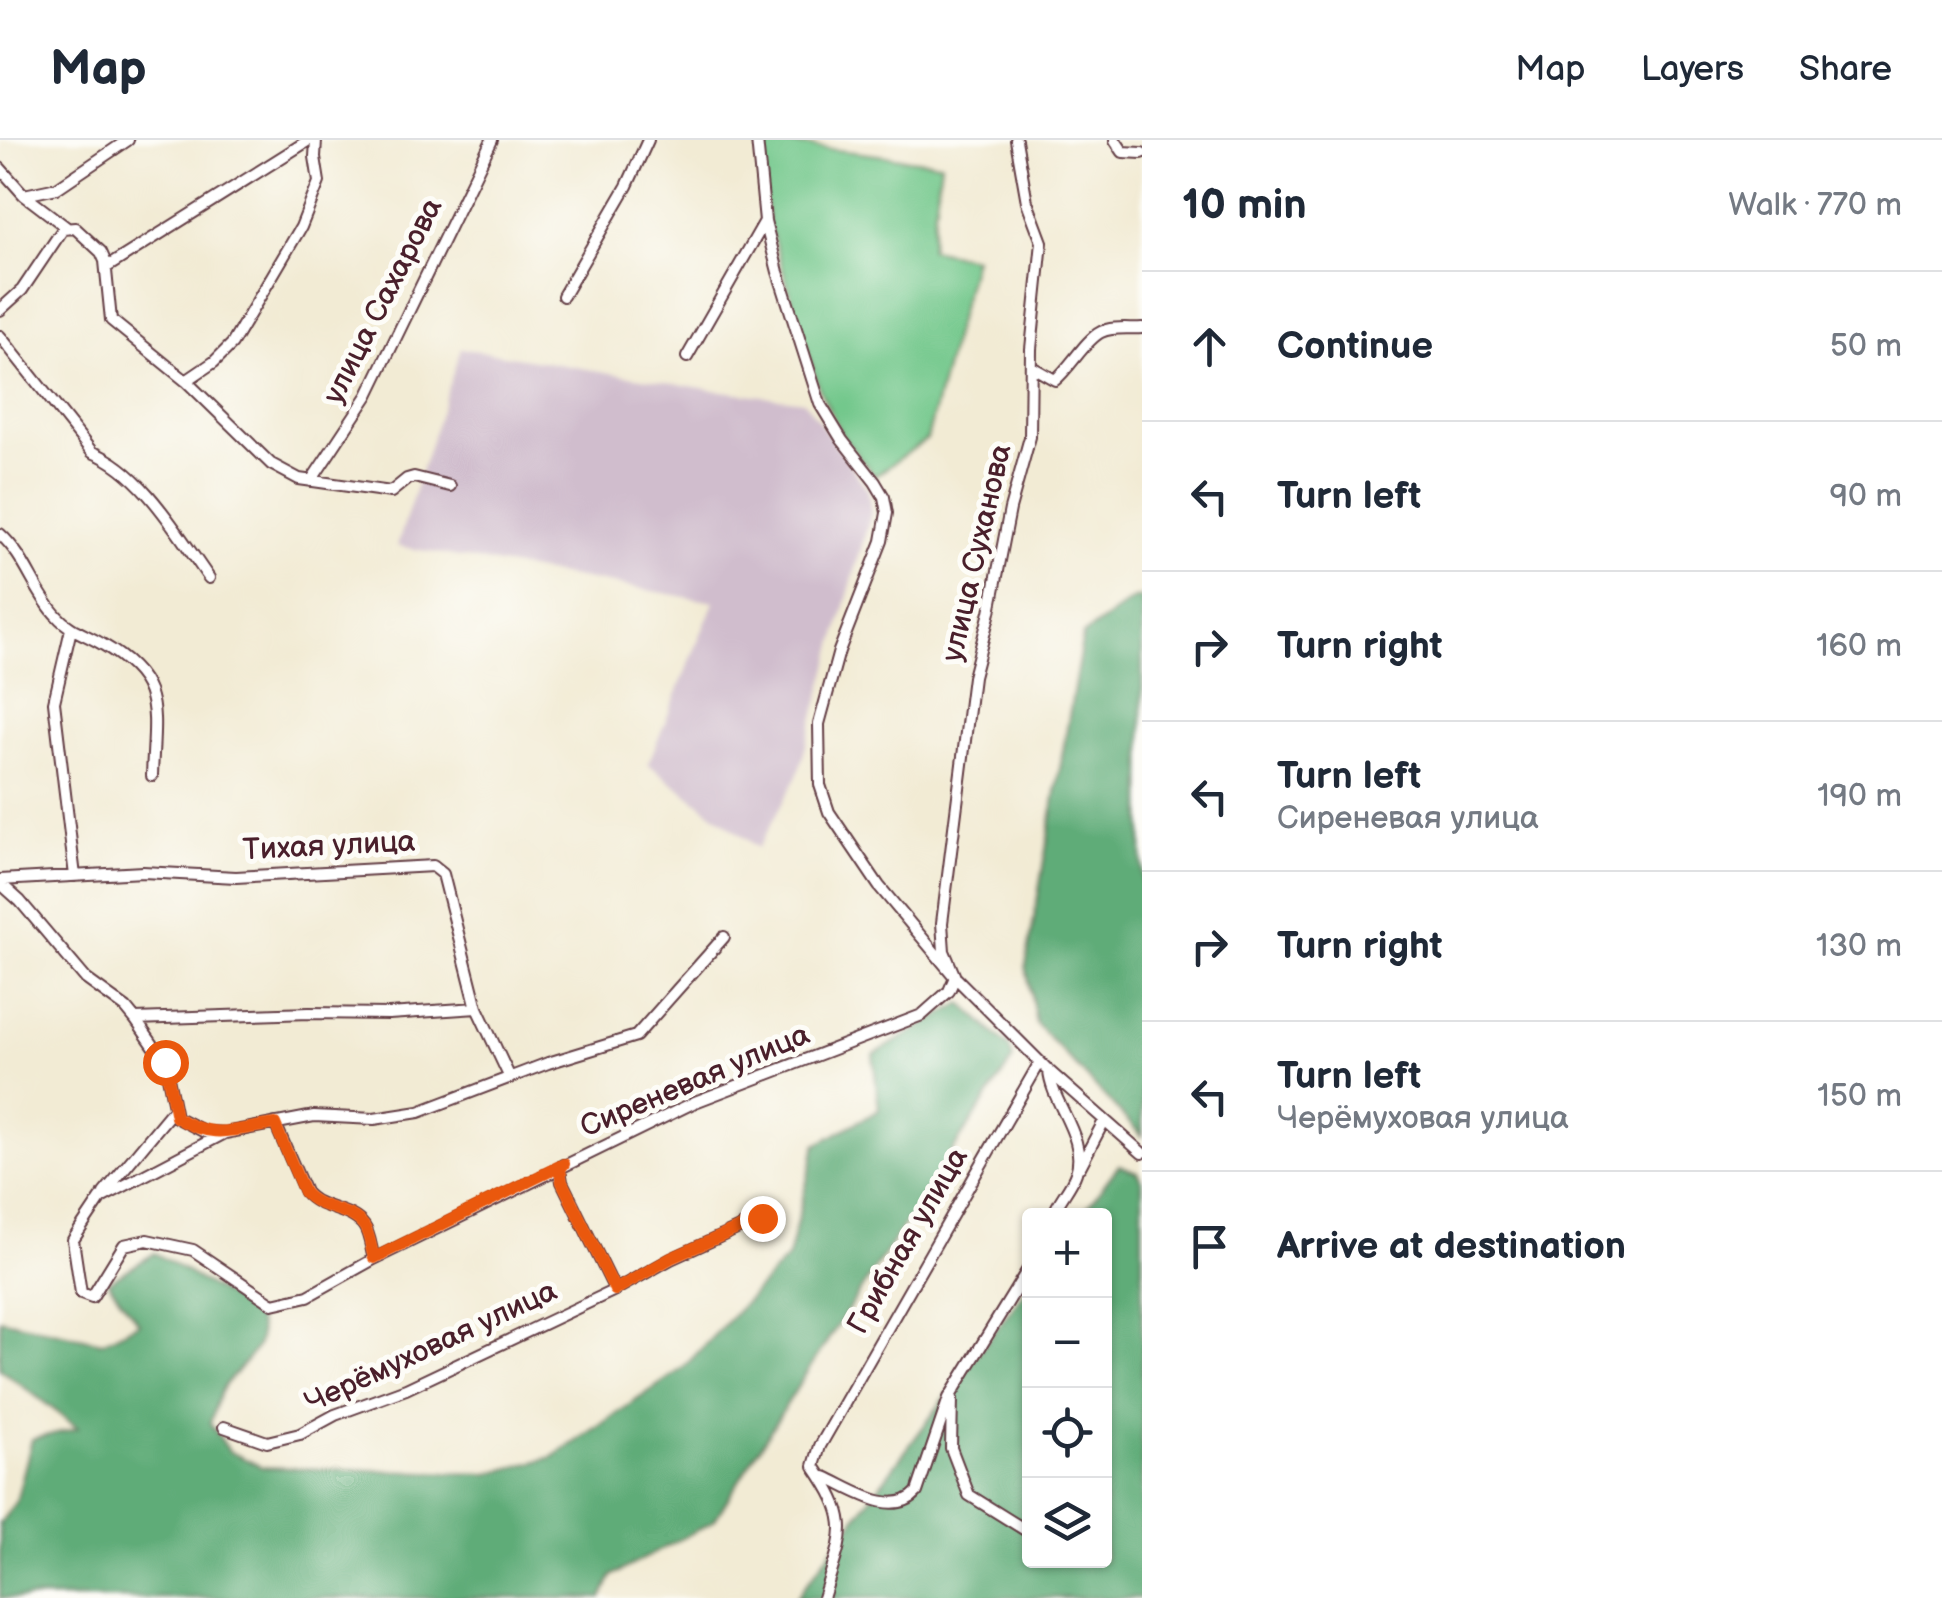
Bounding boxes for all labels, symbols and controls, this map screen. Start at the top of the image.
text: Map [50,41,146,98]
text: Map [1515,48,1586,91]
text: Layers [1641,48,1744,91]
text: Share [1799,48,1892,91]
text: 10 min [1182,180,1307,231]
text: Walk · 770 m [1728,186,1902,225]
street label: улица Сахарова [316,192,450,410]
icon: ahead [1182,319,1237,374]
text: Continue [1277,324,1433,369]
text: 50 m [1830,327,1902,366]
street label: улица Суханова [934,440,1020,665]
icon: left [1182,469,1237,524]
text: Turn left [1277,474,1421,519]
text: 90 m [1830,477,1902,516]
icon: right [1182,619,1237,674]
text: Turn right [1277,624,1442,669]
text: 160 m [1816,627,1902,666]
text: Turn left [1277,754,1421,799]
icon: left [1182,769,1237,824]
text: 190 m [1817,777,1902,816]
text: Сиреневая улица [1277,799,1539,838]
street label: Тихая улица [242,823,417,869]
icon: right [1182,919,1237,974]
text: Turn right [1277,924,1442,969]
text: 130 m [1816,927,1902,966]
street label: Сиреневая улица [575,1016,815,1146]
route start [143,1040,189,1086]
text: Turn left [1277,1054,1421,1099]
icon: left [1182,1069,1237,1124]
text: 150 m [1817,1077,1902,1116]
text: Черёмуховая улица [1277,1099,1569,1138]
street label: Грибная улица [840,1141,976,1341]
route end [740,1196,786,1242]
map controls [1022,1208,1112,1568]
button: + [1022,1208,1112,1298]
icon: arrive [1182,1219,1237,1274]
text: Arrive at destination [1277,1224,1626,1269]
street label: Черёмуховая улица [299,1273,563,1421]
button: − [1022,1298,1112,1388]
button: locate [1022,1388,1112,1478]
button: layers [1022,1478,1112,1568]

